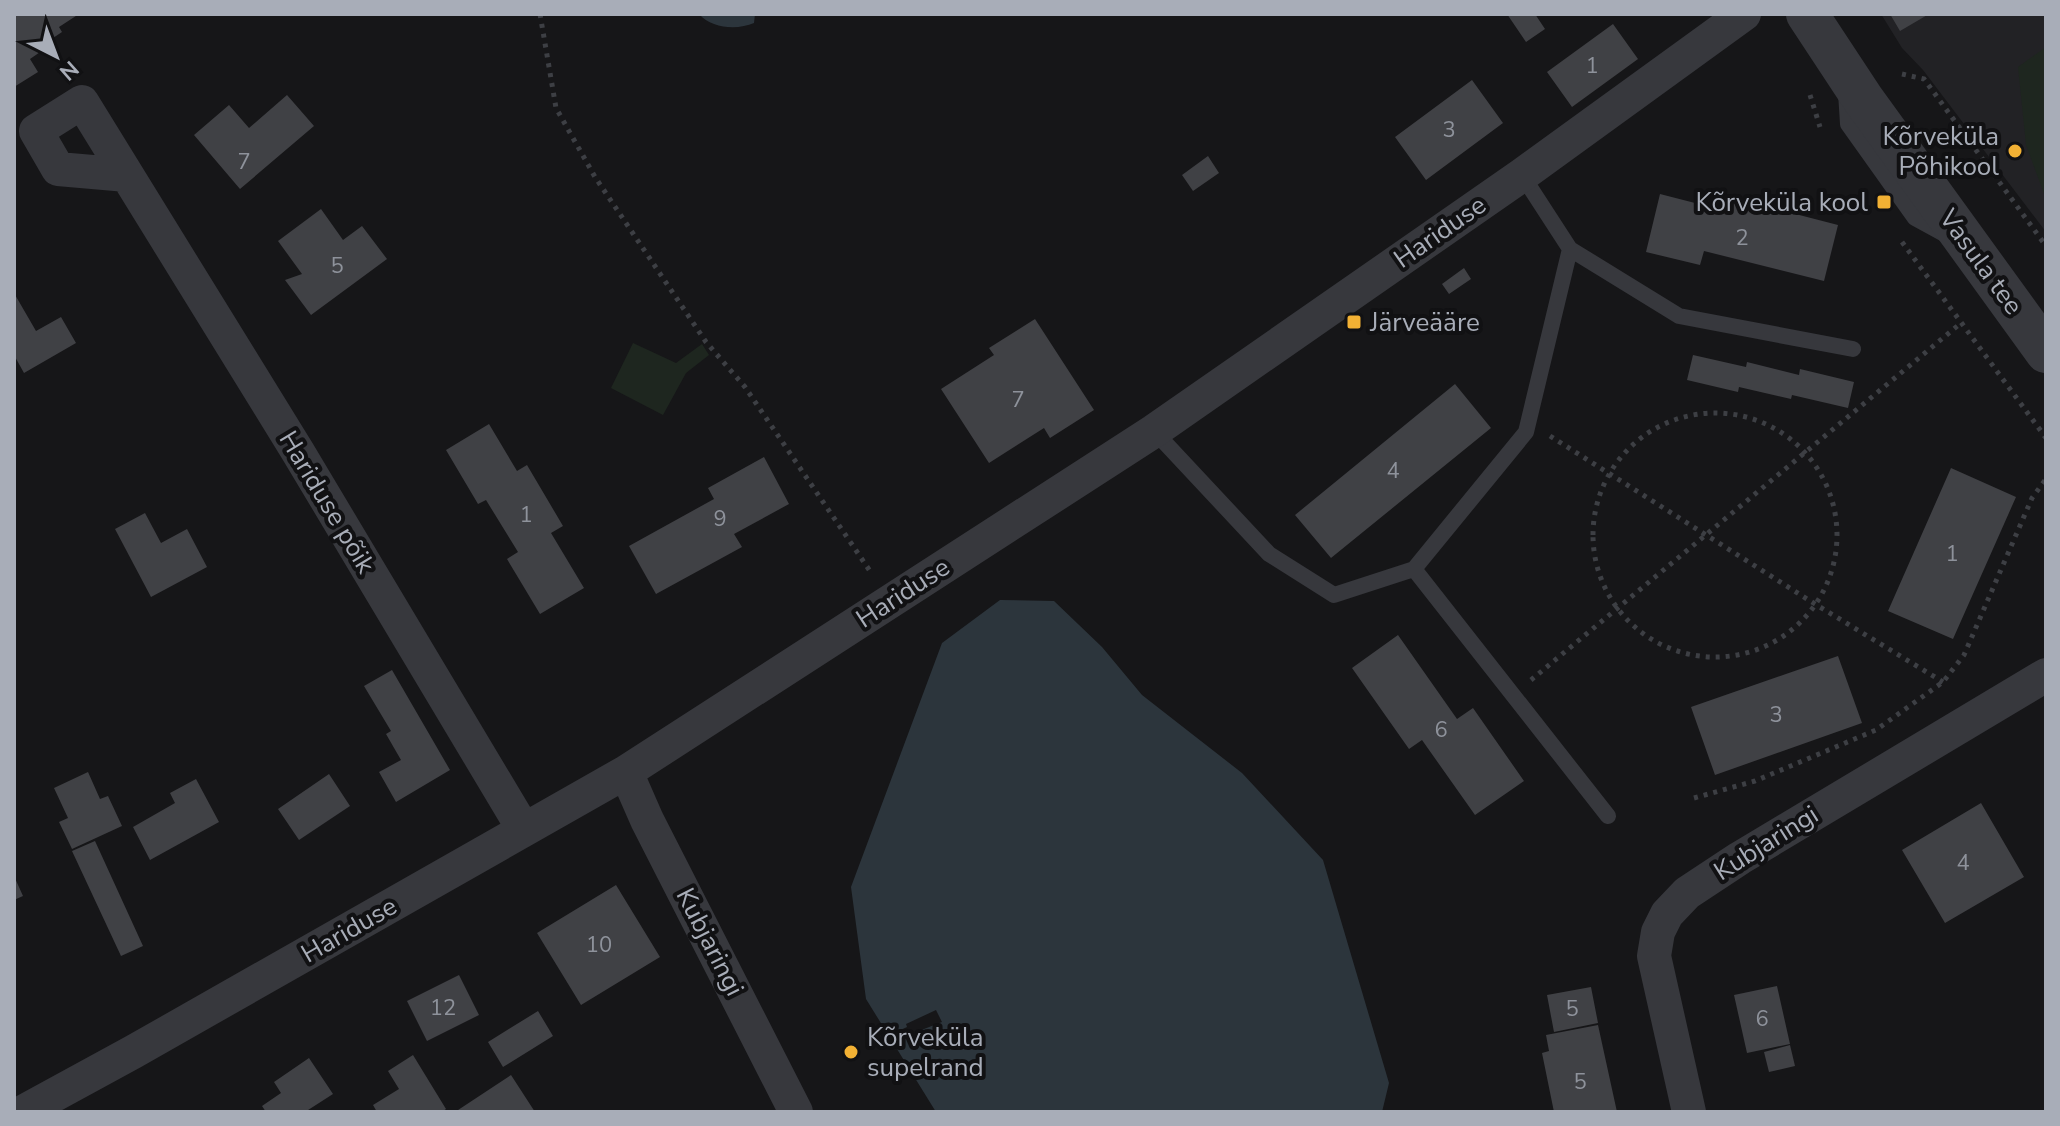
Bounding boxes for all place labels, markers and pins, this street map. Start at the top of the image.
place label: Kõrveküla Põhikool [1882,119,1999,184]
marker: Kõrveküla Põhikool [2006,142,2024,160]
place label: Kõrveküla kool [1695,185,1868,220]
marker: Kõrveküla kool [1875,193,1893,211]
place label: Järveääre [1369,305,1480,340]
marker: Järveääre [1345,313,1363,331]
place label: Kõrveküla supelrand [867,1020,984,1085]
marker: Kõrveküla supelrand [842,1043,860,1061]

